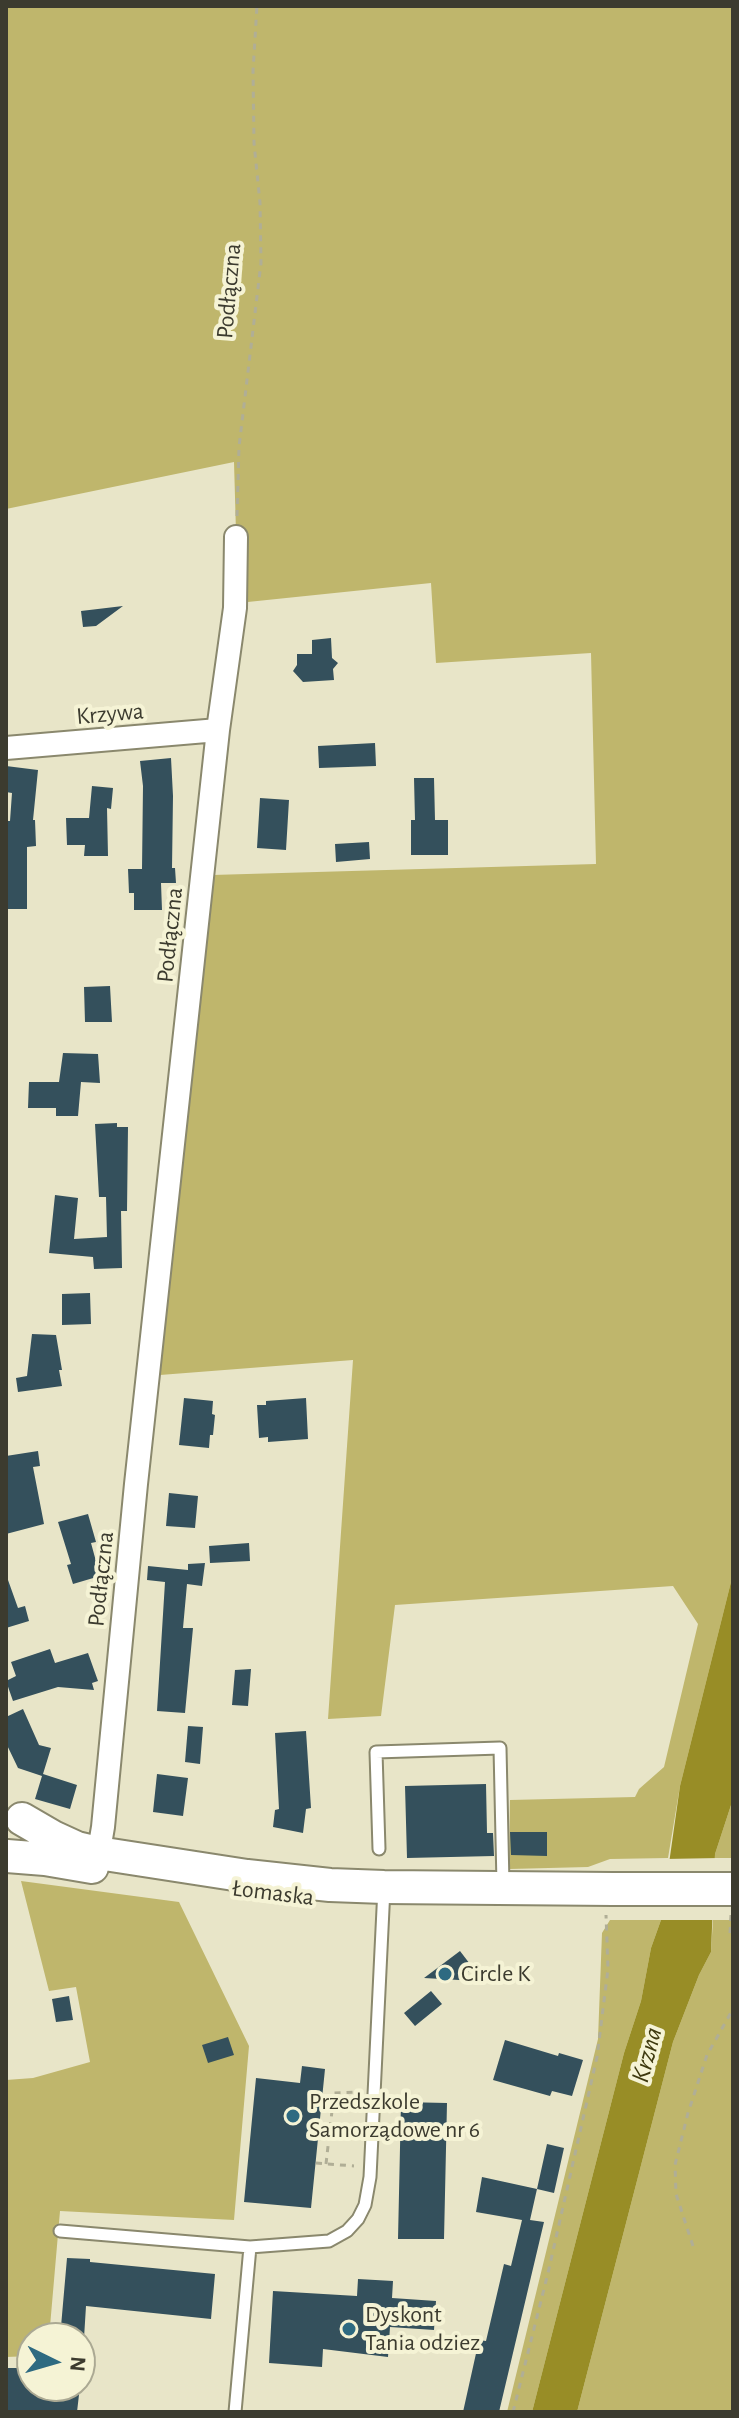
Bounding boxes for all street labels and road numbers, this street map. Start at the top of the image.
street label: Podłączna [210,242,248,340]
street label: Krzywa [75,697,145,731]
street label: Podłączna [151,886,189,984]
street label: Podłączna [82,1530,120,1628]
street label: Łomaska [230,1874,316,1912]

